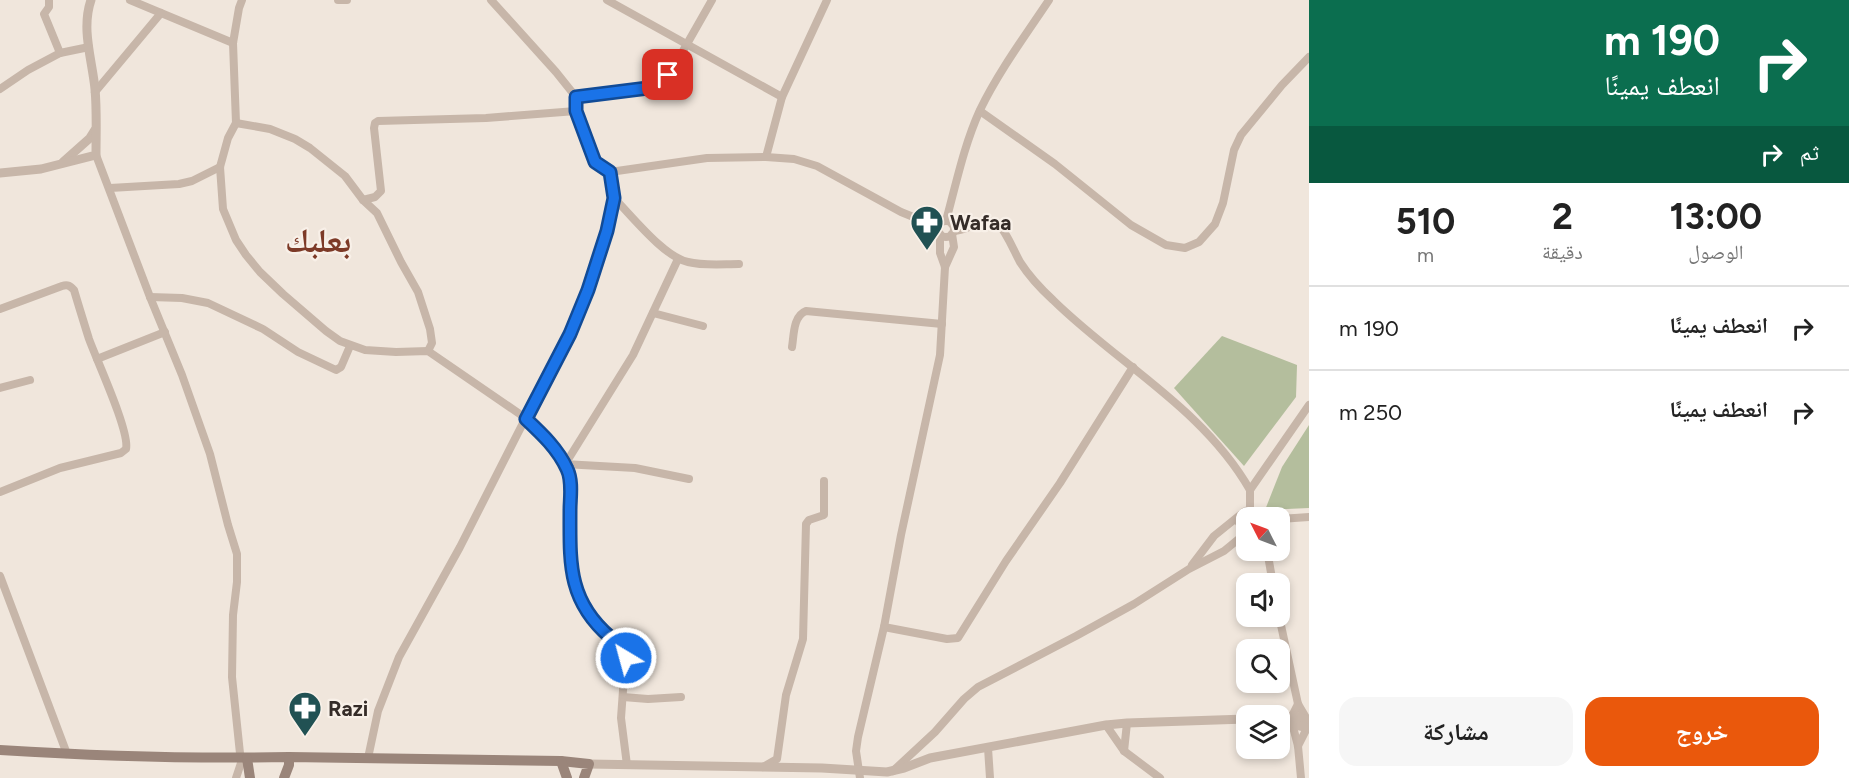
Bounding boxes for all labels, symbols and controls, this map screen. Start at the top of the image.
text: 190 m [1604,15,1720,66]
icon: right [1741,24,1819,102]
pin [642,49,693,100]
icon: arrive [651,58,684,91]
text: انعطف يمينًا [1604,69,1720,102]
icon: right [1755,138,1788,171]
text: ثم [1800,139,1819,166]
text: 2 [1552,195,1573,238]
text: 13:00 [1670,195,1762,238]
text: 510 [1396,200,1455,243]
pharmacy icon: Wafaa [909,204,945,251]
place label: Wafaa [950,210,1011,235]
district label: بعلبك [285,221,351,260]
text: دقيقة [1542,240,1583,264]
text: الوصول [1688,240,1744,264]
text: m [1417,243,1434,267]
text: انعطف يمينًا [1669,312,1768,339]
icon: right [1786,312,1819,345]
text: 190 m [1339,315,1399,342]
text: انعطف يمينًا [1669,396,1768,423]
icon: right [1786,396,1819,429]
text: 250 m [1339,399,1402,426]
north arrow [1236,507,1290,561]
map controls [1236,507,1290,759]
button: sound [1236,573,1290,627]
position arrow [594,626,658,690]
button: search [1236,639,1290,693]
pharmacy icon: Razi [287,690,323,737]
place label: Razi [328,696,368,721]
button: مشاركة [1339,697,1573,766]
button: خروج [1585,697,1819,766]
button: layers [1236,705,1290,759]

